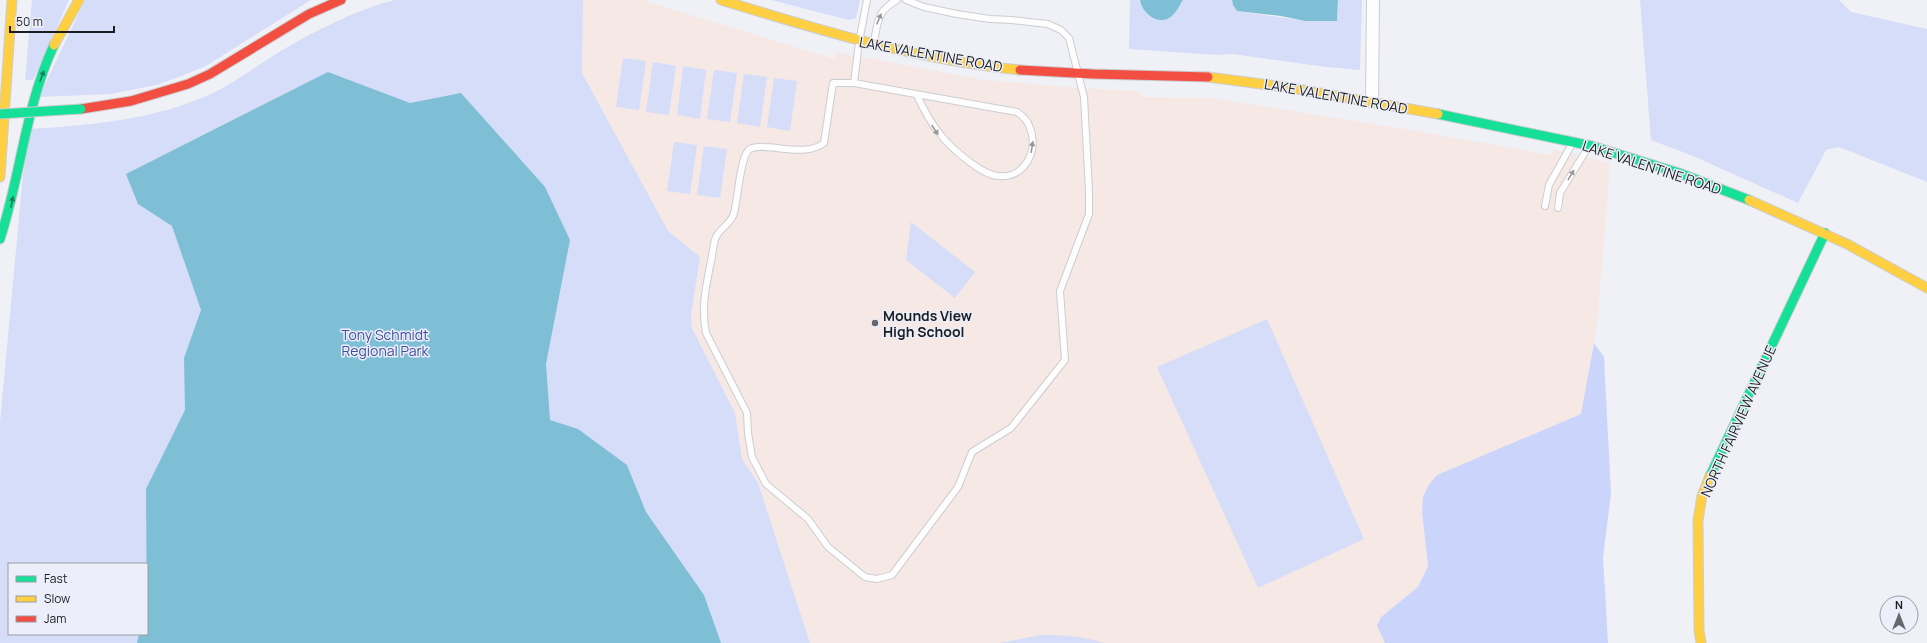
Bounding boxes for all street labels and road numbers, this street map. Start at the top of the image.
street label: LAKE VALENTINE ROAD [858,32,1004,76]
street label: LAKE VALENTINE ROAD [1263,74,1409,118]
street label: LAKE VALENTINE ROAD [1580,136,1724,198]
street label: NORTH FAIRVIEW AVENUE [1696,342,1780,500]

